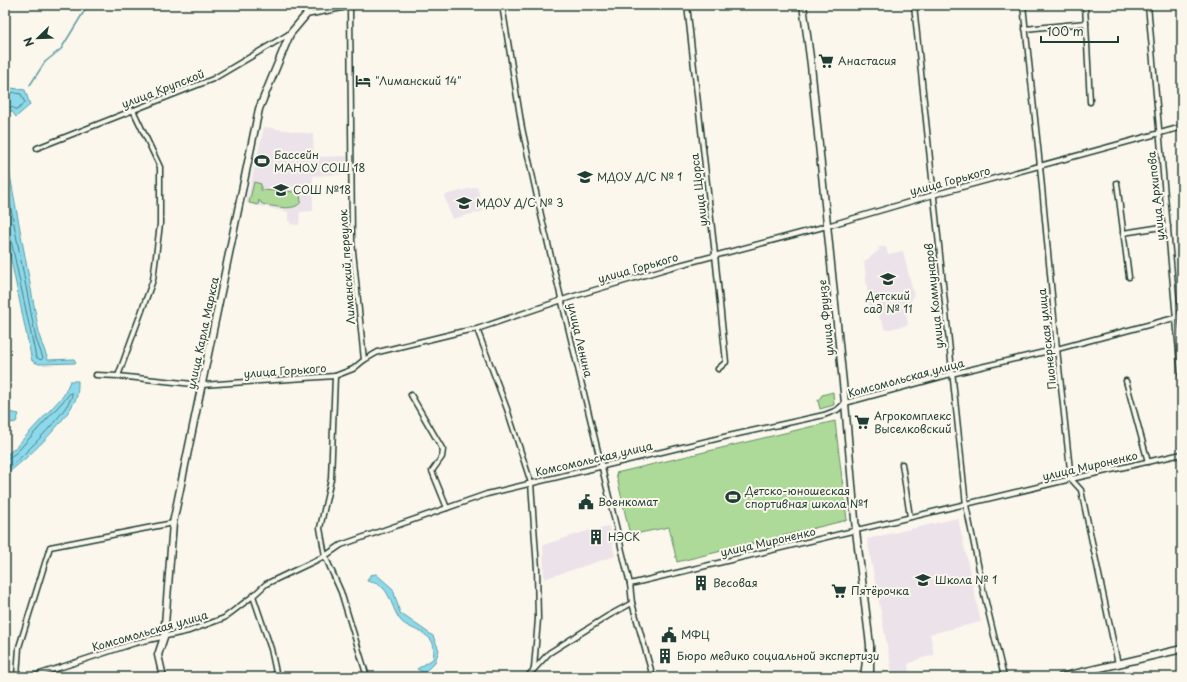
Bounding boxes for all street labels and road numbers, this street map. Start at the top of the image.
street label: улица Крупской [119,65,207,112]
street label: улица Архипова [1142,150,1169,242]
street label: улица Щорса [686,152,711,228]
street label: улица Горького [908,162,992,199]
street label: Лиманский переулок [334,208,359,325]
street label: улица Коммунаров [919,242,947,350]
street label: улица Горького [596,248,680,287]
street label: улица Карла Маркса [182,275,223,391]
street label: улица Фрунзе [813,279,838,357]
street label: Пионерская улица [1033,288,1060,390]
street label: улица Ленина [564,301,597,379]
street label: Комсомольская улица [846,354,966,401]
street label: улица Горького [243,359,327,382]
street label: Комсомольская улица [534,437,654,480]
street label: улица Мироненко [1041,446,1139,485]
street label: улица Мироненко [719,522,817,561]
street label: Комсомольская улица [90,606,210,655]

